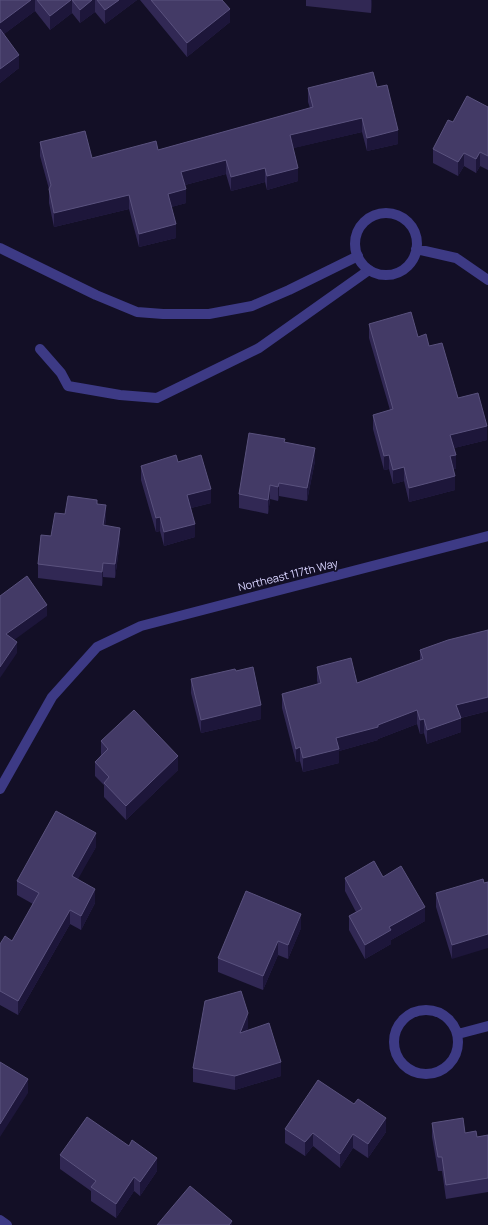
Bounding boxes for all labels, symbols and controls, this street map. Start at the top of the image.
street label: Northeast 117th Way [236,555,340,594]

